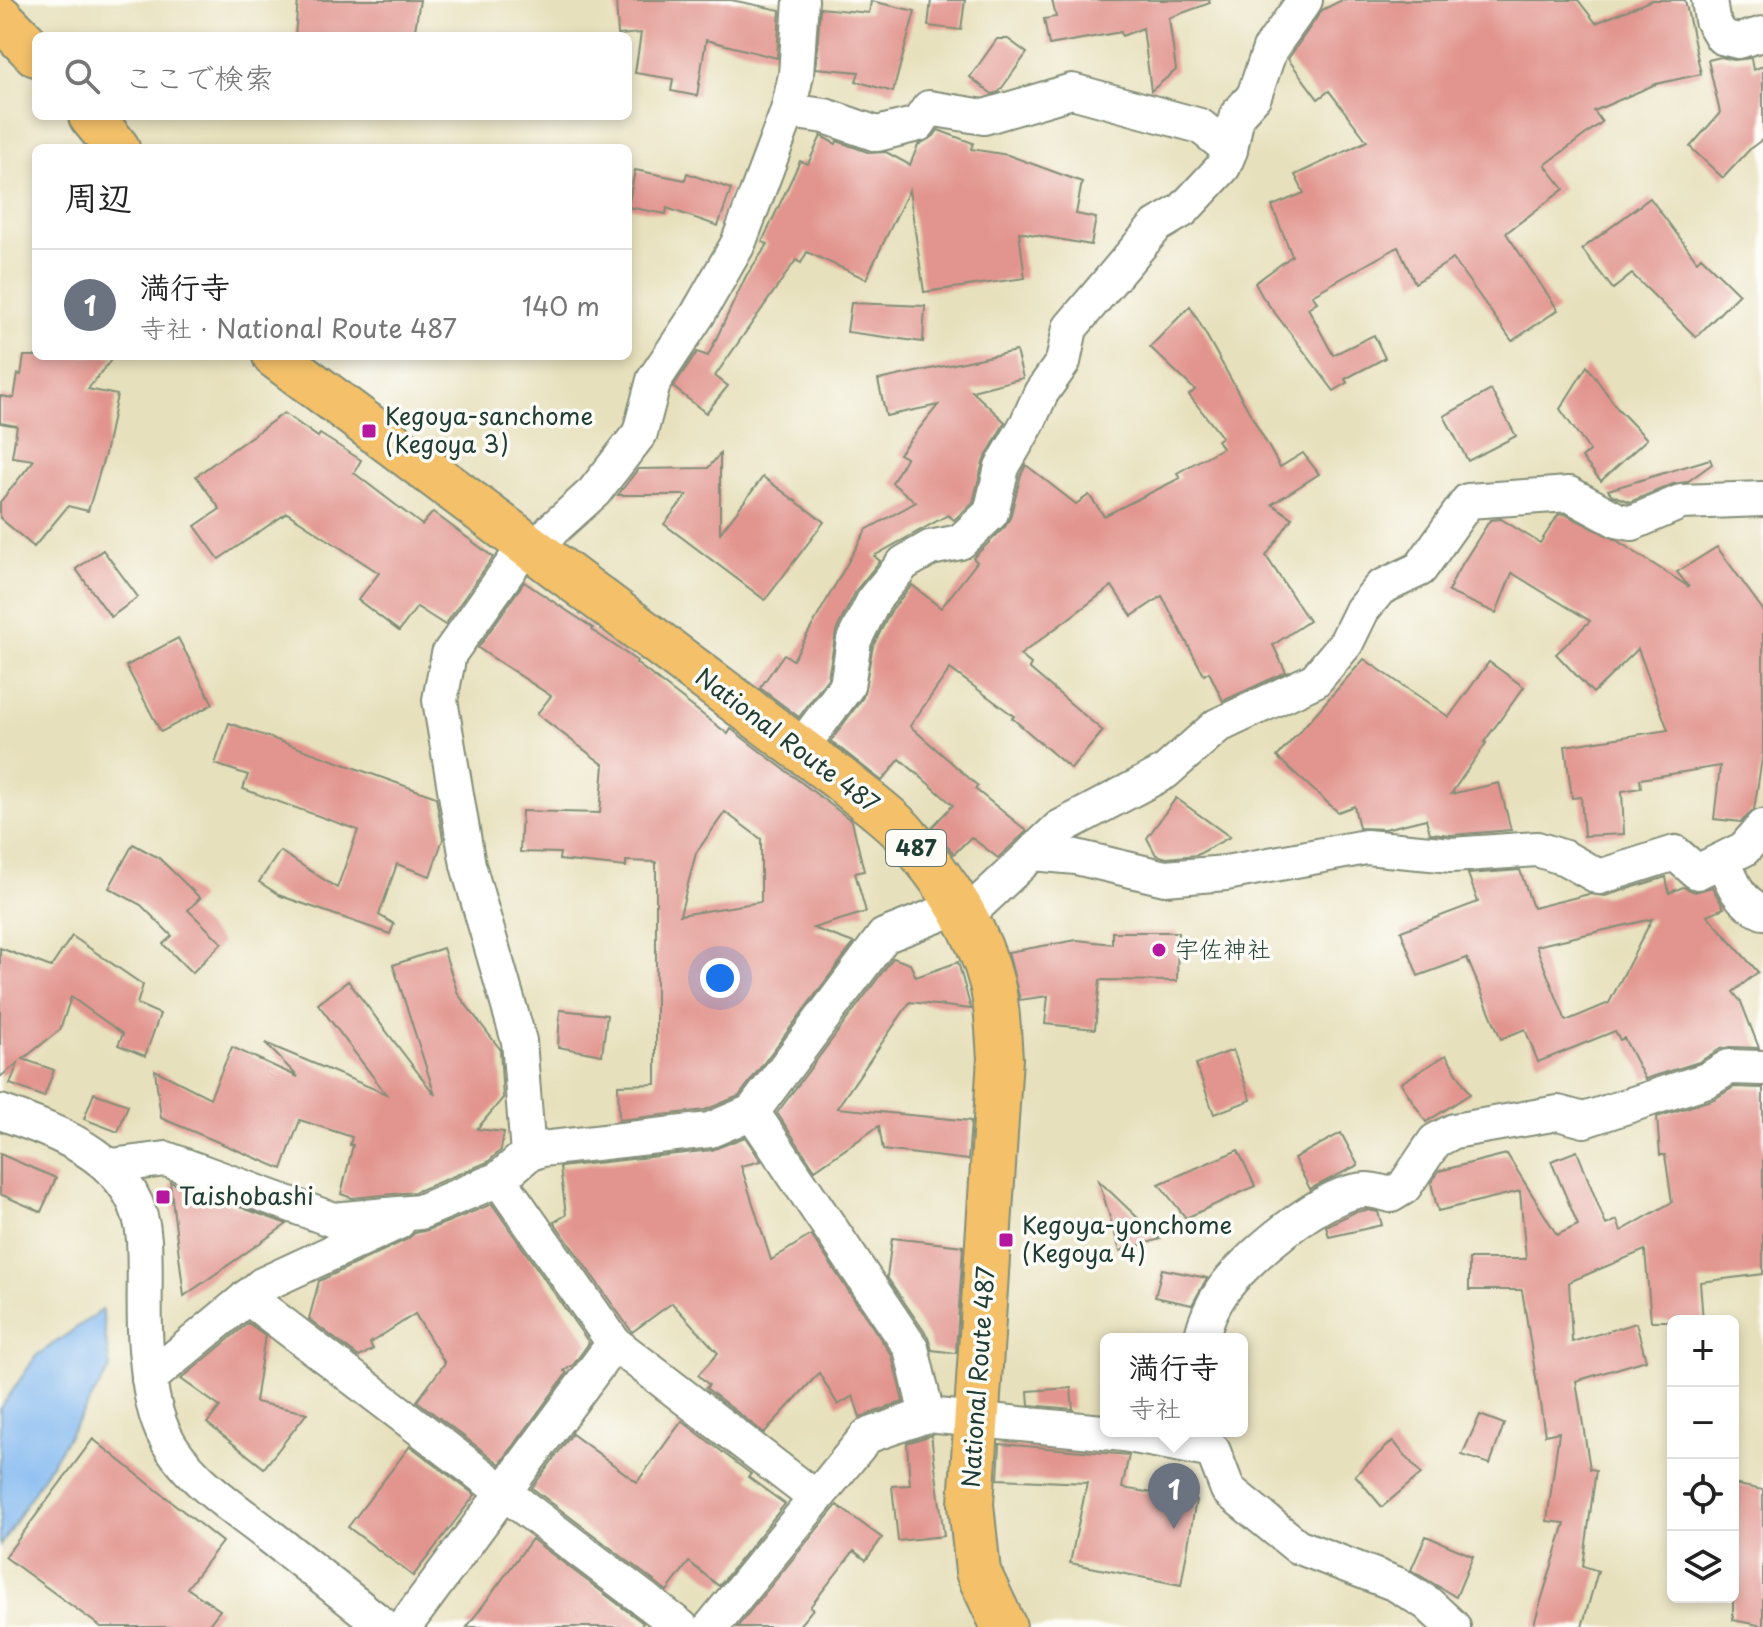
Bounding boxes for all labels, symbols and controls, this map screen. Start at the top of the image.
search box [32,32,632,120]
icon: search [60,54,104,98]
text: ここで検索 [124,54,274,99]
text: 周辺 [64,170,132,222]
text: 満行寺 [140,263,230,308]
text: 1 [84,286,96,325]
text: 140 m [522,286,600,325]
text: 寺社 · National Route 487 [140,308,457,347]
place label: Kegoya-sanchome (Kegoya 3) [385,397,593,461]
marker: Kegoya-sanchome (Kegoya 3) [360,422,378,440]
street label: National Route 487 [689,658,888,821]
road number: 487 [886,830,946,866]
place label: 宇佐神社 [1175,930,1271,966]
marker: 宇佐神社 [1150,941,1168,959]
your location [700,958,740,998]
place label: Taishobashi [179,1177,314,1213]
marker: Taishobashi [154,1188,172,1206]
place label: Kegoya-yonchome (Kegoya 4) [1022,1206,1232,1270]
marker: Kegoya-yonchome (Kegoya 4) [997,1231,1015,1249]
street label: National Route 487 [951,1265,1003,1489]
map controls [1667,1315,1739,1603]
button: + [1667,1315,1739,1387]
popup [1100,1333,1248,1437]
text: 満行寺 [1129,1343,1219,1388]
button: − [1667,1387,1739,1459]
text: 寺社 [1129,1388,1181,1427]
button: locate [1667,1459,1739,1531]
pin: 1 [1148,1463,1200,1529]
button: layers [1667,1531,1739,1603]

